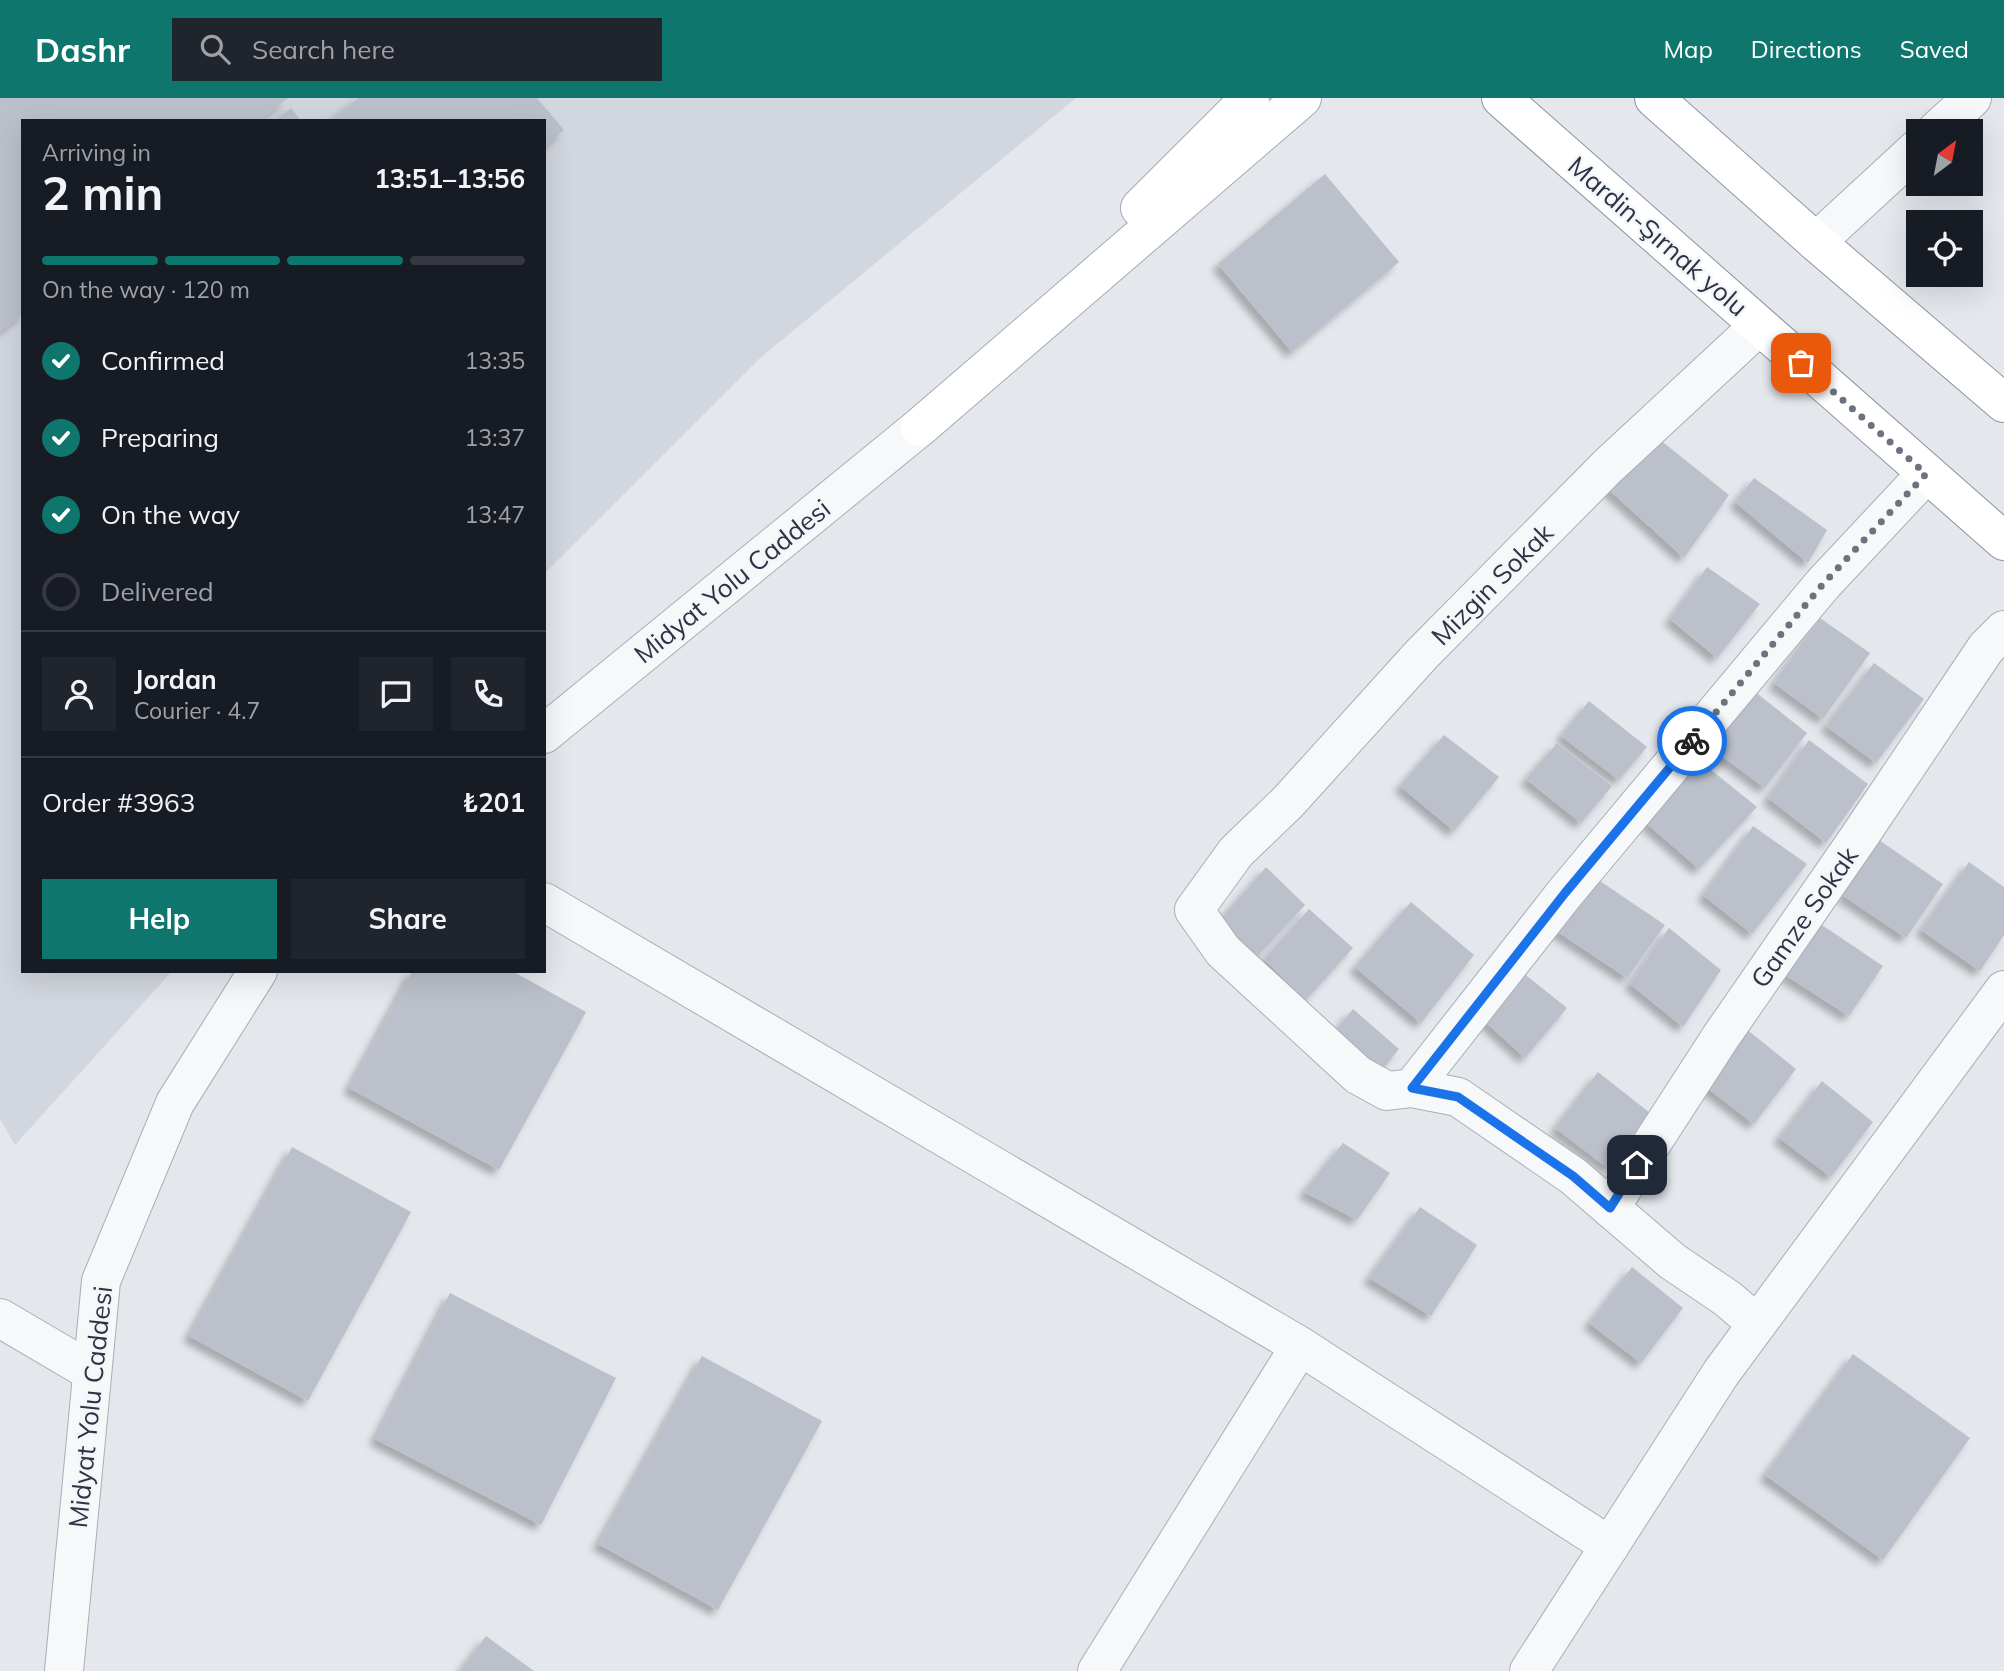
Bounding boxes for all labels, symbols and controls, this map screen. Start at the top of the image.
search box [172,18,662,81]
text: Dashr [35,29,130,70]
icon: search [196,30,234,68]
text: Search here [252,33,395,66]
text: Map [1663,34,1713,64]
text: Directions [1751,34,1862,64]
text: Saved [1900,34,1969,64]
north arrow [1906,119,1983,196]
map controls [1906,119,1983,287]
text: Arriving in [42,138,151,167]
street label: Mardin-Şırnak yolu [1561,149,1755,323]
text: 13:51–13:56 [374,162,525,195]
text: 2 min [42,164,163,222]
button: locate [1906,210,1983,287]
text: On the way · 120 m [42,275,250,304]
pin [1771,333,1831,393]
icon: check [42,342,80,380]
text: Confirmed [101,344,225,377]
icon: bag [1782,344,1820,382]
text: 13:35 [465,346,525,375]
icon: check [42,419,80,457]
text: Preparing [101,421,219,454]
text: 13:37 [465,423,525,452]
street label: Midyat Yolu Caddesi [627,492,837,670]
icon: check [42,496,80,534]
text: On the way [101,498,240,531]
text: 13:47 [465,500,525,529]
street label: Mizgin Sokak [1424,516,1560,652]
text: Delivered [101,575,214,608]
button: person [42,657,116,731]
button: chat [359,657,433,731]
button: phone [451,657,525,731]
text: Jordan [134,663,217,696]
text: Courier · 4.7 [134,696,260,725]
courier [1657,706,1727,776]
icon: bike [1673,722,1711,760]
text: Order #3963 [42,786,195,819]
text: ₺201 [463,786,525,819]
street label: Gamze Sokak [1743,840,1865,994]
button: Help [42,879,277,959]
button: Share [291,879,525,959]
pin [1607,1135,1667,1195]
icon: home [1618,1146,1656,1184]
street label: Midyat Yolu Caddesi [61,1284,119,1530]

